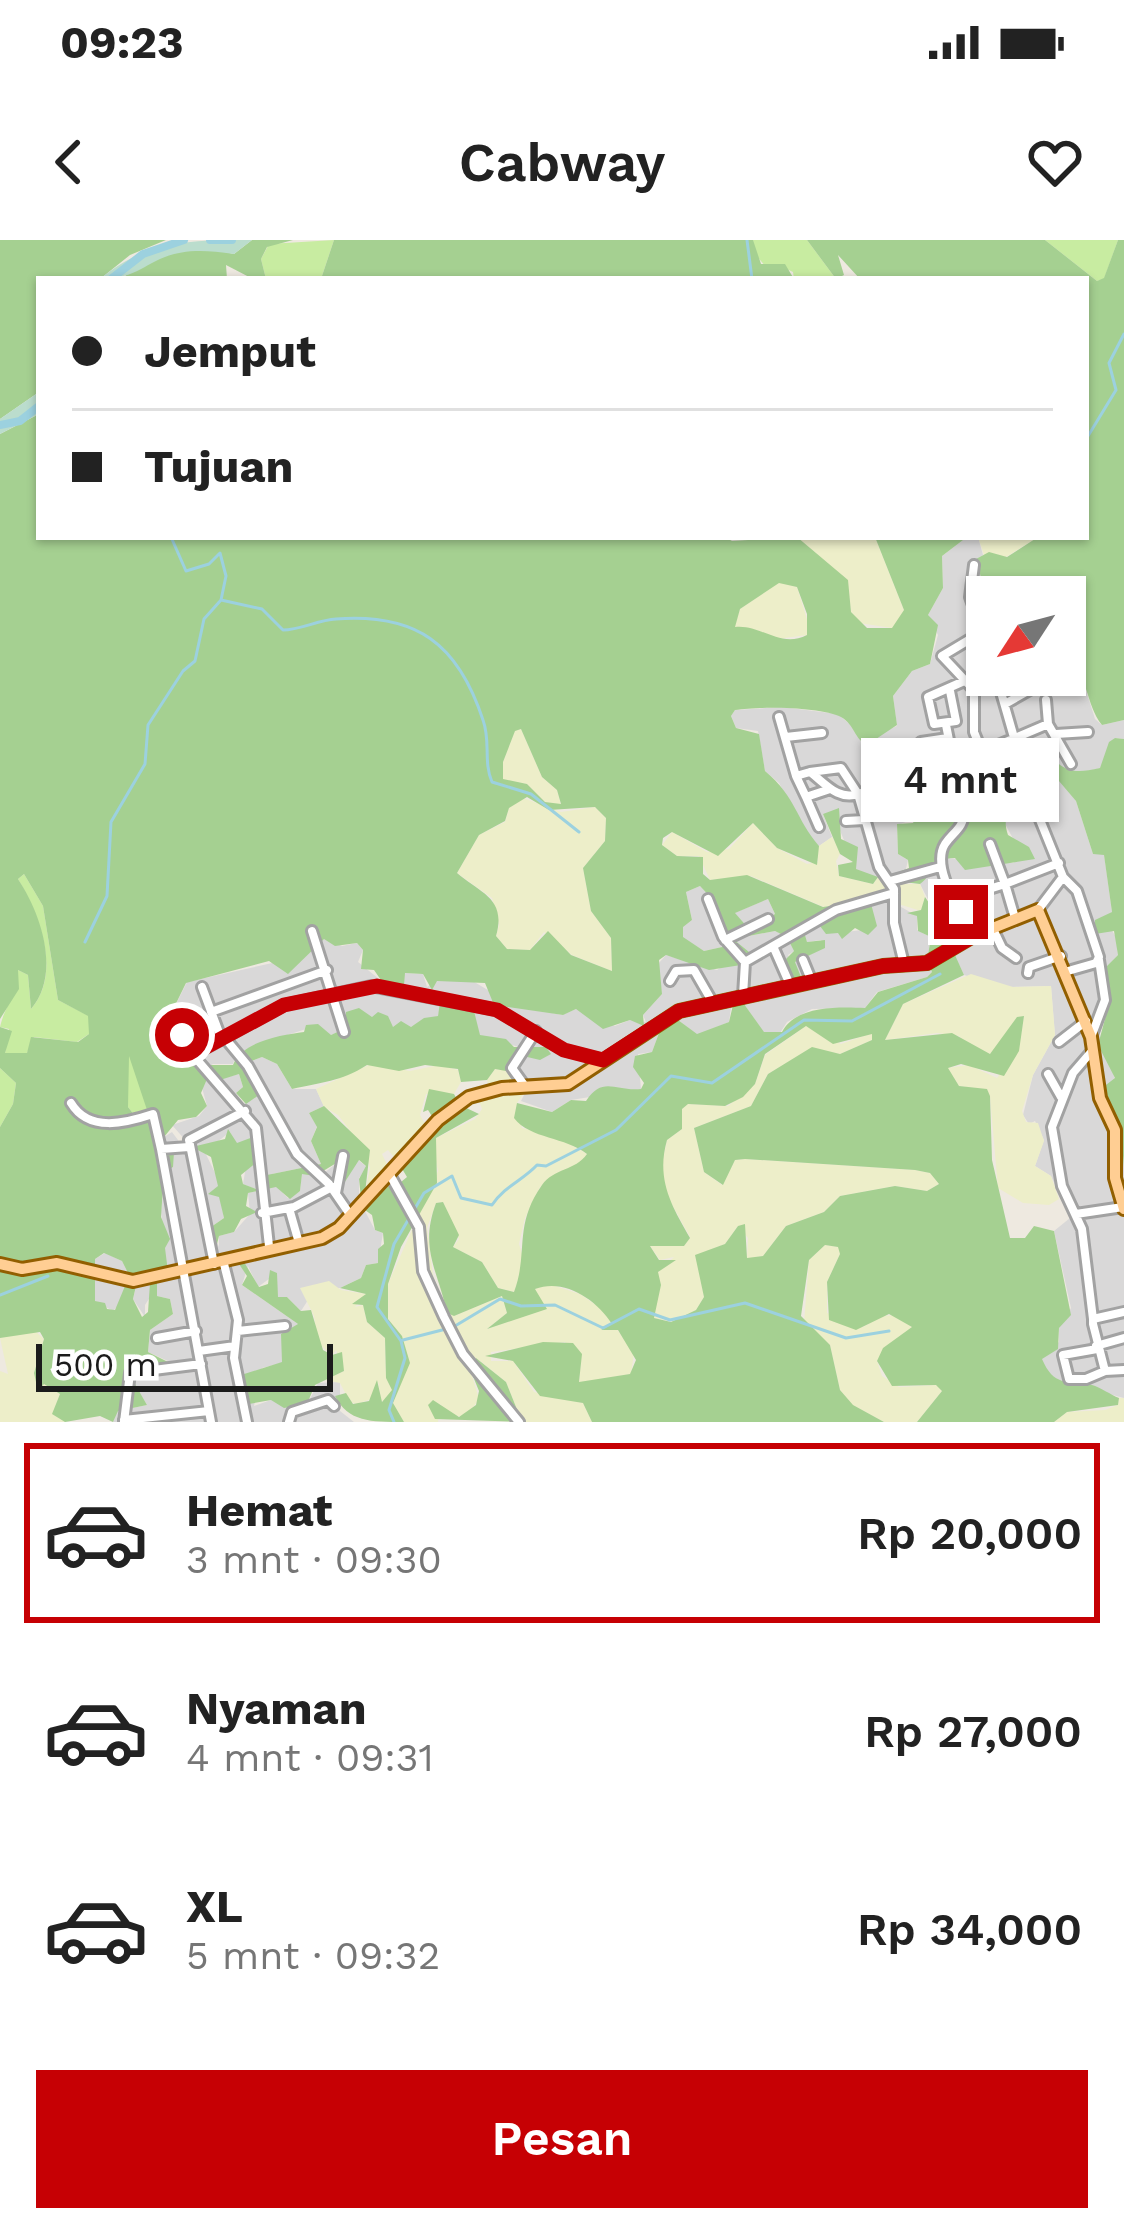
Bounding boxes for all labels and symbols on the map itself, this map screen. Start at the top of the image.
north arrow [966,576,1086,696]
callout: 4 mnt [862,738,1060,822]
route end [934,885,988,939]
route start [155,1008,209,1062]
scale bar [36,1338,333,1391]

